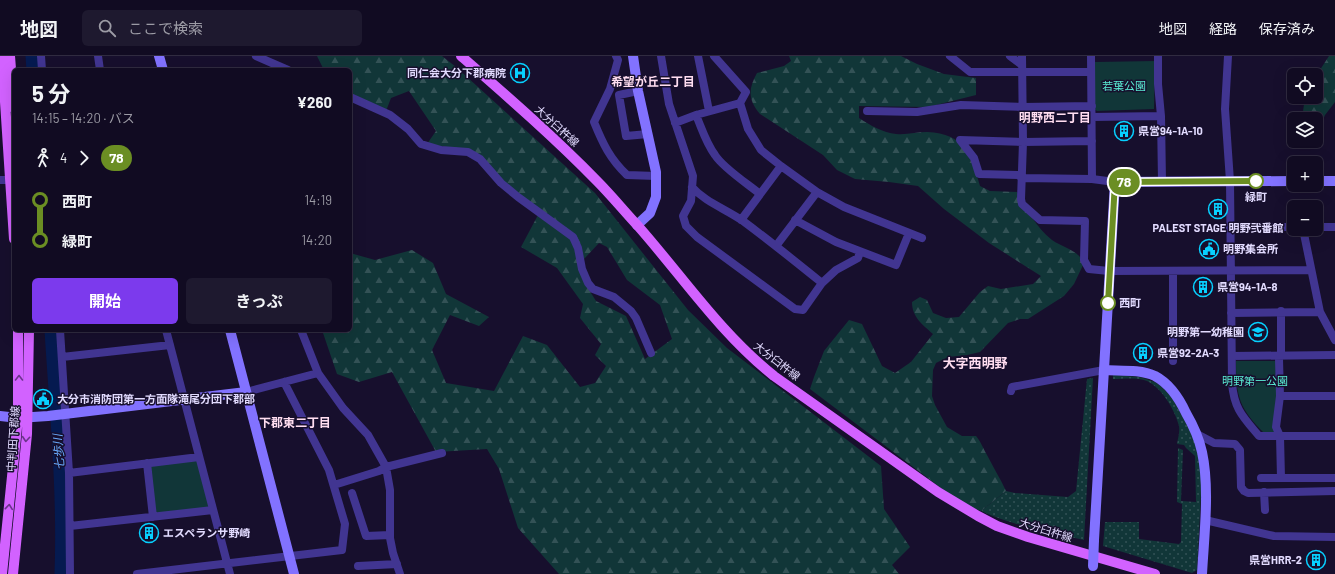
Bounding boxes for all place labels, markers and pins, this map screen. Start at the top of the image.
hospital icon: 同仁会大分下郡病院 [509,62,531,84]
place label: 同仁会大分下郡病院 [407,66,506,79]
building icon: 県営94-1A-10 [1113,120,1135,142]
place label: 県営94-1A-10 [1138,124,1203,137]
marker: 緑町 [1248,173,1264,189]
place label: 緑町 [1245,190,1267,203]
building icon: PALEST STAGE 明野弐番館 [1207,198,1229,220]
place label: PALEST STAGE 明野弐番館 [1153,221,1283,234]
public building icon: 明野集会所 [1198,238,1220,260]
place label: 明野集会所 [1223,242,1278,255]
building icon: 県営94-1A-8 [1192,276,1214,298]
place label: 県営94-1A-8 [1217,280,1278,293]
marker: 西町 [1100,295,1116,311]
place label: 西町 [1119,296,1141,309]
school or university icon: 明野第一幼稚園 [1247,321,1269,343]
place label: 明野第一幼稚園 [1167,325,1244,338]
building icon: 県営92-2A-3 [1132,342,1154,364]
place label: 県営92-2A-3 [1157,346,1219,359]
public building icon: 大分市消防団第一方面隊滝尾分団下郡部 [32,388,54,410]
place label: 大分市消防団第一方面隊滝尾分団下郡部 [57,392,255,405]
building icon: エスペランサ野崎 [138,522,160,544]
place label: エスペランサ野崎 [163,526,250,539]
building icon: 県営HRR-2 [1305,549,1327,571]
place label: 県営HRR-2 [1249,553,1302,566]

